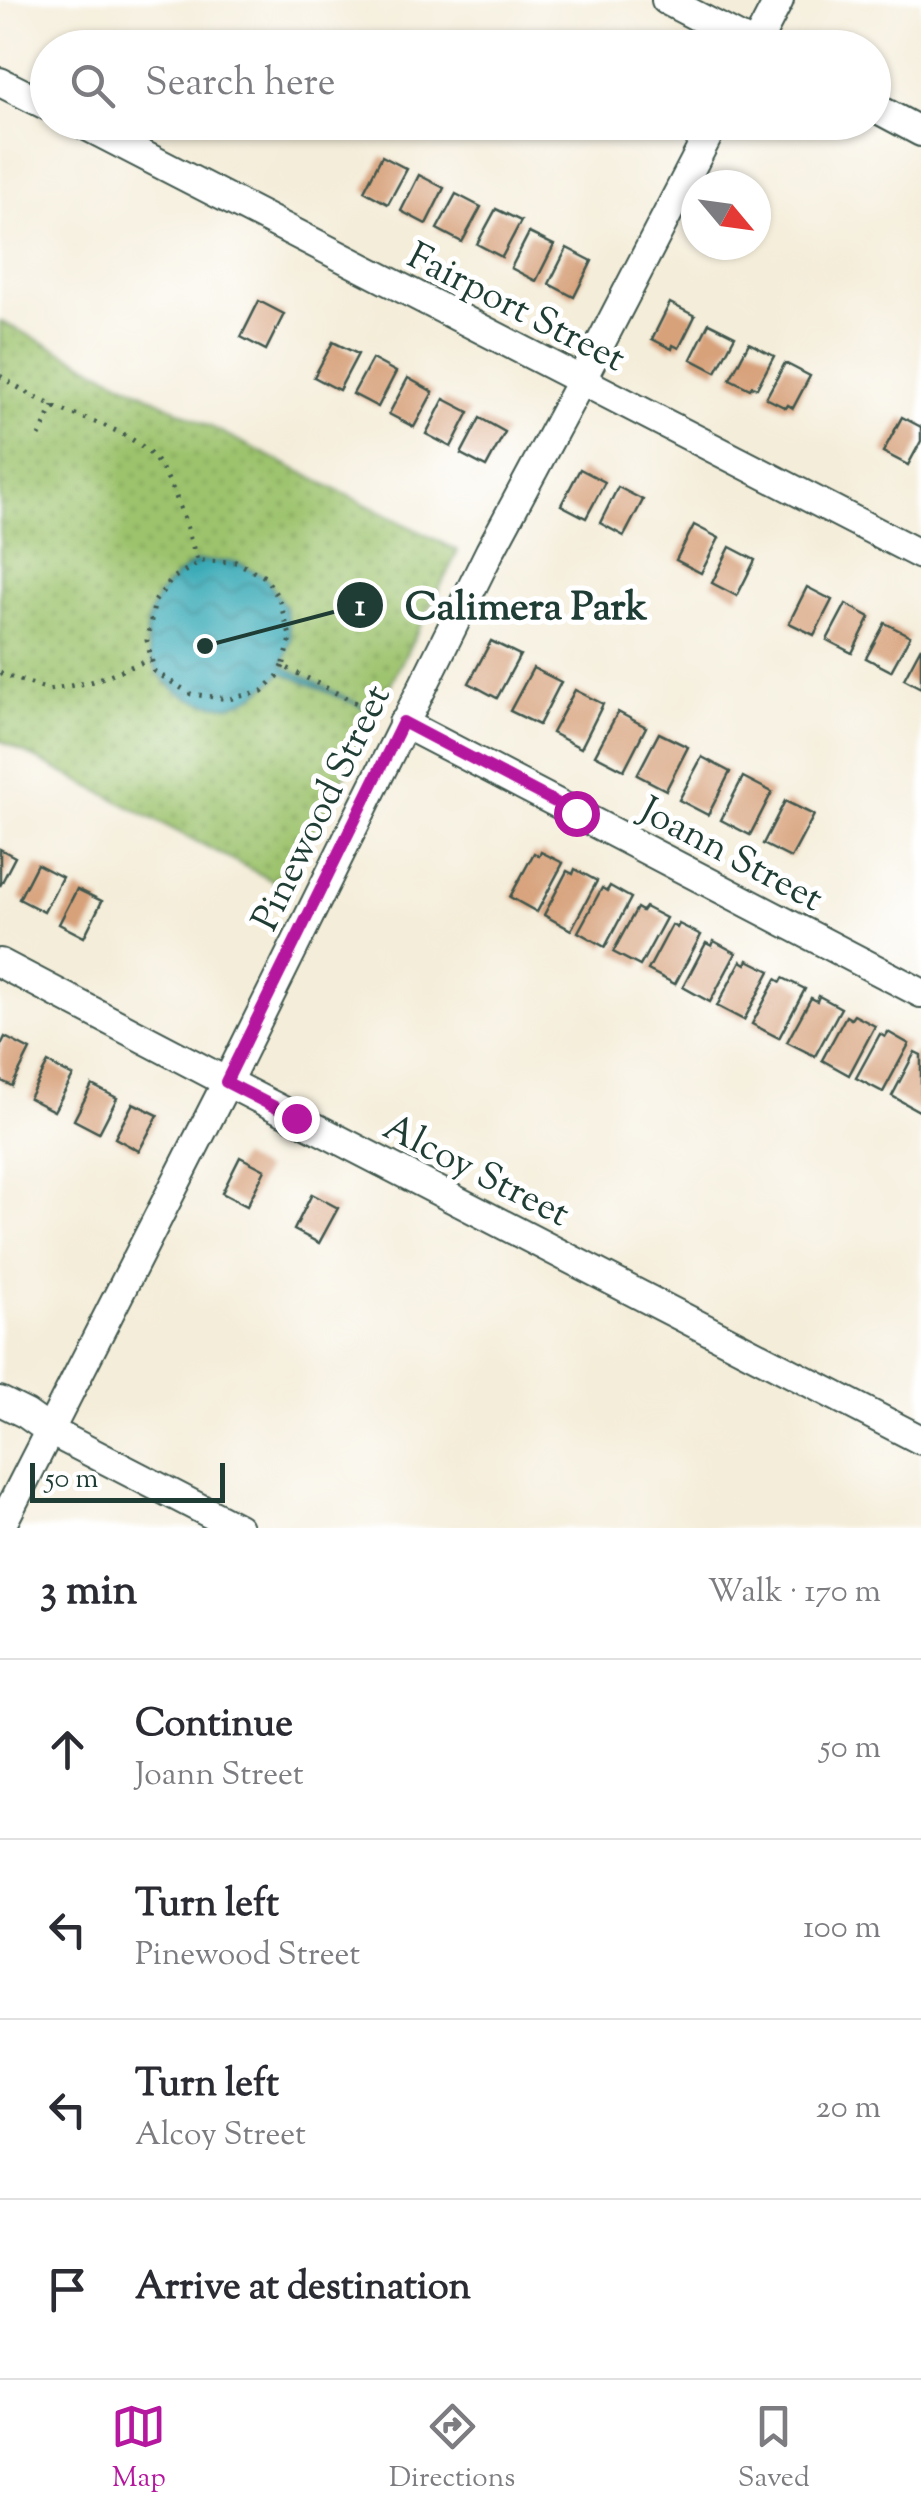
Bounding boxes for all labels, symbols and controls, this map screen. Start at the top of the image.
search box [30,30,891,140]
icon: search [65,58,120,113]
text: Search here [145,58,336,112]
north arrow [681,170,771,260]
street label: Fairport Street [397,231,634,388]
callout: Calimera Park [335,570,667,640]
text: Calimera Park [405,581,647,638]
text: 1 [355,586,366,629]
street label: Pinewood Street [241,677,406,941]
street label: Joann Street [627,785,831,927]
route start [554,791,600,837]
route end [274,1096,320,1142]
street label: Alcoy Street [372,1102,578,1243]
scale bar [30,1458,225,1502]
text: 50 m [45,1460,99,1500]
text: 3 min [40,1563,137,1623]
text: Walk · 170 m [708,1570,881,1616]
text: Continue [135,1699,293,1753]
icon: ahead [40,1722,95,1777]
text: 50 m [820,1726,881,1772]
text: Joann Street [135,1753,304,1799]
text: Turn left [135,1879,279,1933]
icon: left [40,1902,95,1957]
text: 100 m [803,1906,881,1952]
text: Pinewood Street [135,1933,360,1979]
text: Turn left [135,2059,279,2113]
icon: left [40,2082,95,2137]
text: 20 m [816,2086,881,2132]
text: Alcoy Street [135,2113,306,2159]
icon: arrive [40,2262,95,2317]
text: Arrive at destination [135,2262,471,2316]
tab: Map [111,2399,166,2499]
tab: Directions [389,2399,515,2499]
tab: Saved [738,2399,810,2499]

